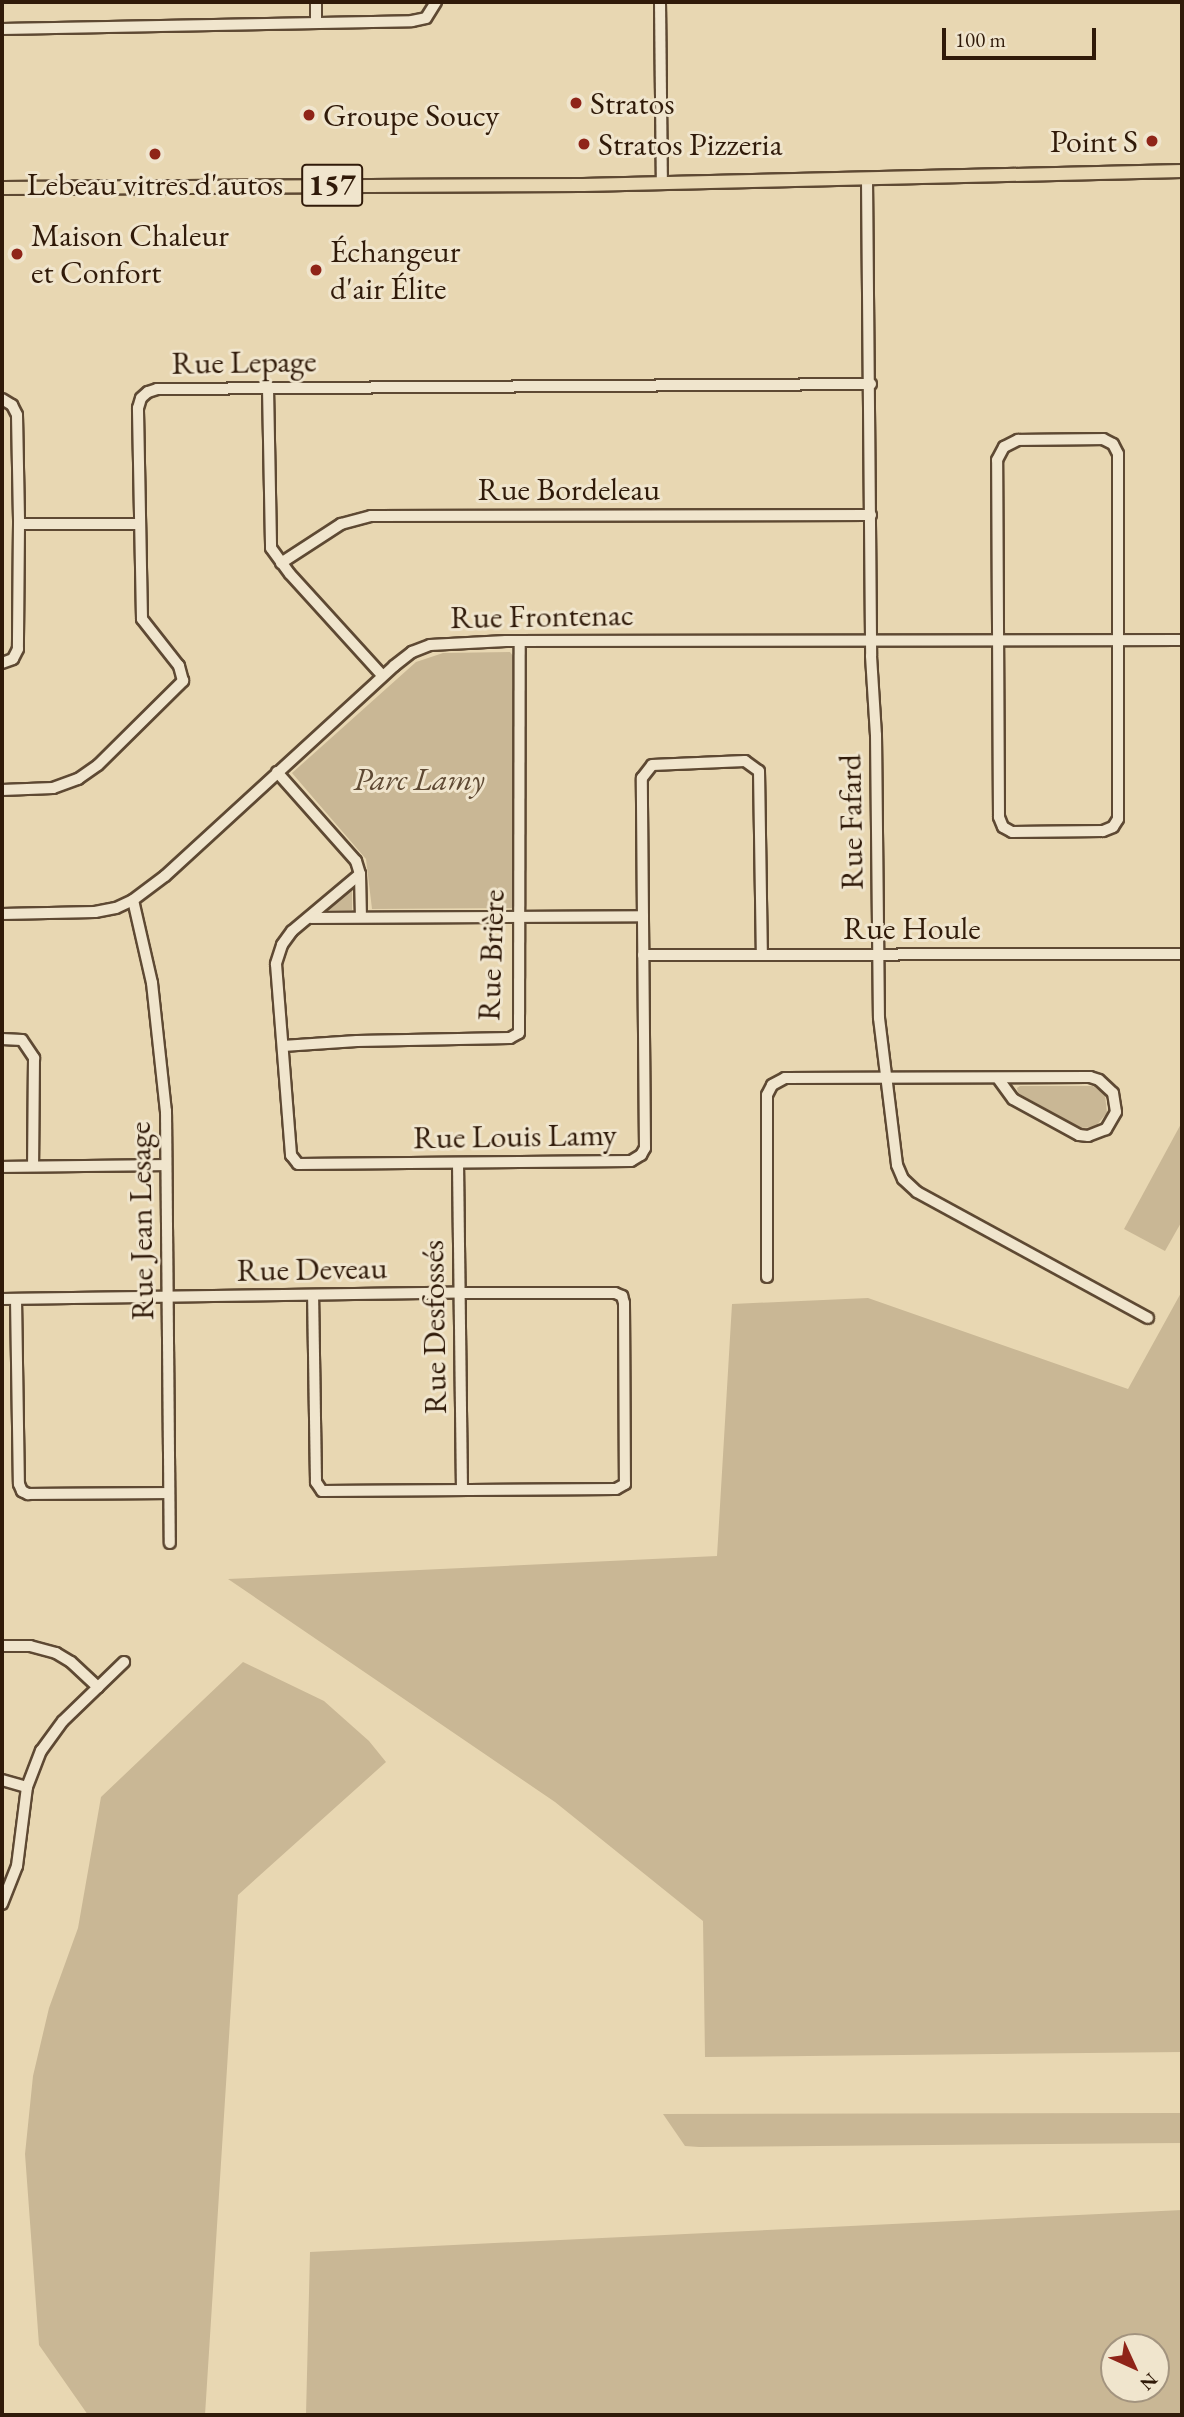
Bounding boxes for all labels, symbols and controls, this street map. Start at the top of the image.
scale bar [946,14,1100,58]
text: 100 m [955,26,1006,53]
place label: Stratos [590,84,675,122]
marker: Stratos [568,95,584,111]
place label: Groupe Soucy [323,96,499,134]
marker: Groupe Soucy [301,107,317,123]
place label: Point S [1050,122,1138,160]
place label: Stratos Pizzeria [598,125,782,163]
marker: Point S [1144,133,1160,149]
marker: Stratos Pizzeria [576,136,592,152]
marker: Lebeau vitres d'autos [147,146,163,162]
road number: 157 [300,158,364,211]
place label: Lebeau vitres d'autos [27,165,283,203]
place label: Maison Chaleur et Confort [31,217,229,292]
place label: Échangeur d'air Élite [330,233,460,308]
marker: Maison Chaleur et Confort [9,246,25,262]
marker: Échangeur d'air Élite [308,262,324,278]
street label: Rue Lepage [171,342,317,382]
street label: Rue Bordeleau [478,470,660,508]
street label: Rue Frontenac [450,595,634,637]
street label: Rue Fafard [831,754,871,890]
park label: Parc Lamy [353,760,485,798]
street label: Rue Brière [470,889,512,1021]
street label: Rue Houle [843,909,981,947]
street label: Rue Louis Lamy [413,1115,617,1157]
street label: Rue Jean Lesage [120,1121,162,1321]
street label: Rue Desfossés [413,1240,455,1414]
street label: Rue Deveau [236,1248,388,1290]
north arrow [1100,2333,1170,2403]
text: N [1135,2368,1163,2396]

